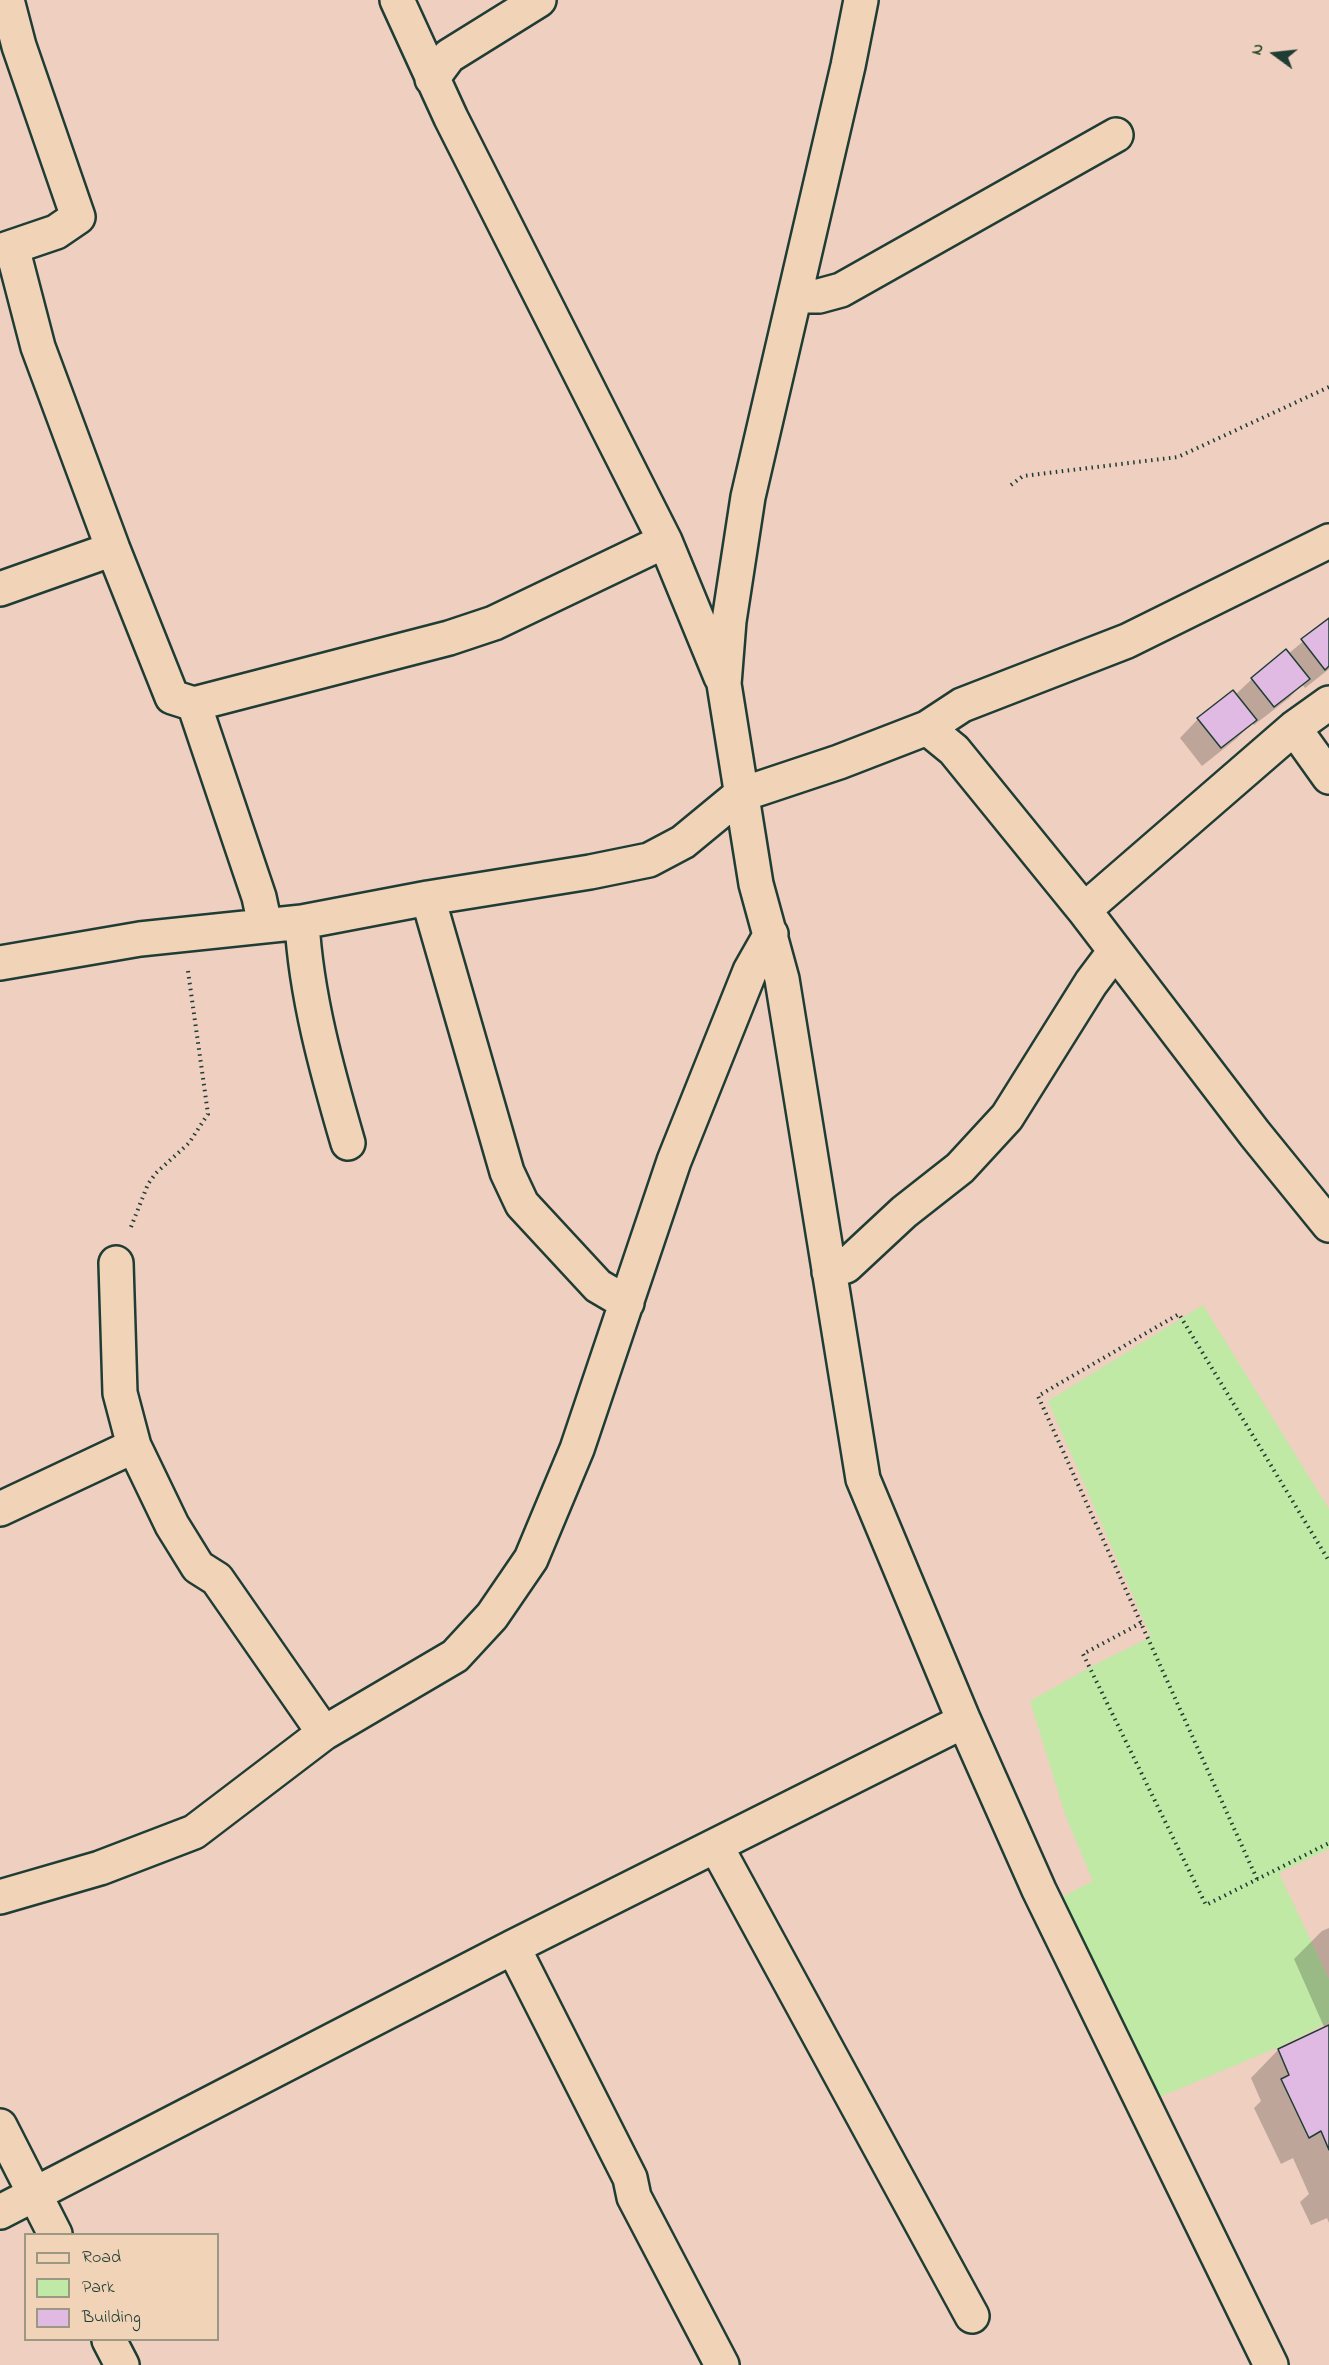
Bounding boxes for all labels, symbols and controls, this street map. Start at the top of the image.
north arrow [1245,24,1305,84]
text: N [1245,41,1271,58]
legend [24,2233,219,2341]
text: Road [82,2245,121,2271]
text: Park [82,2275,115,2301]
text: Building [82,2305,141,2331]

